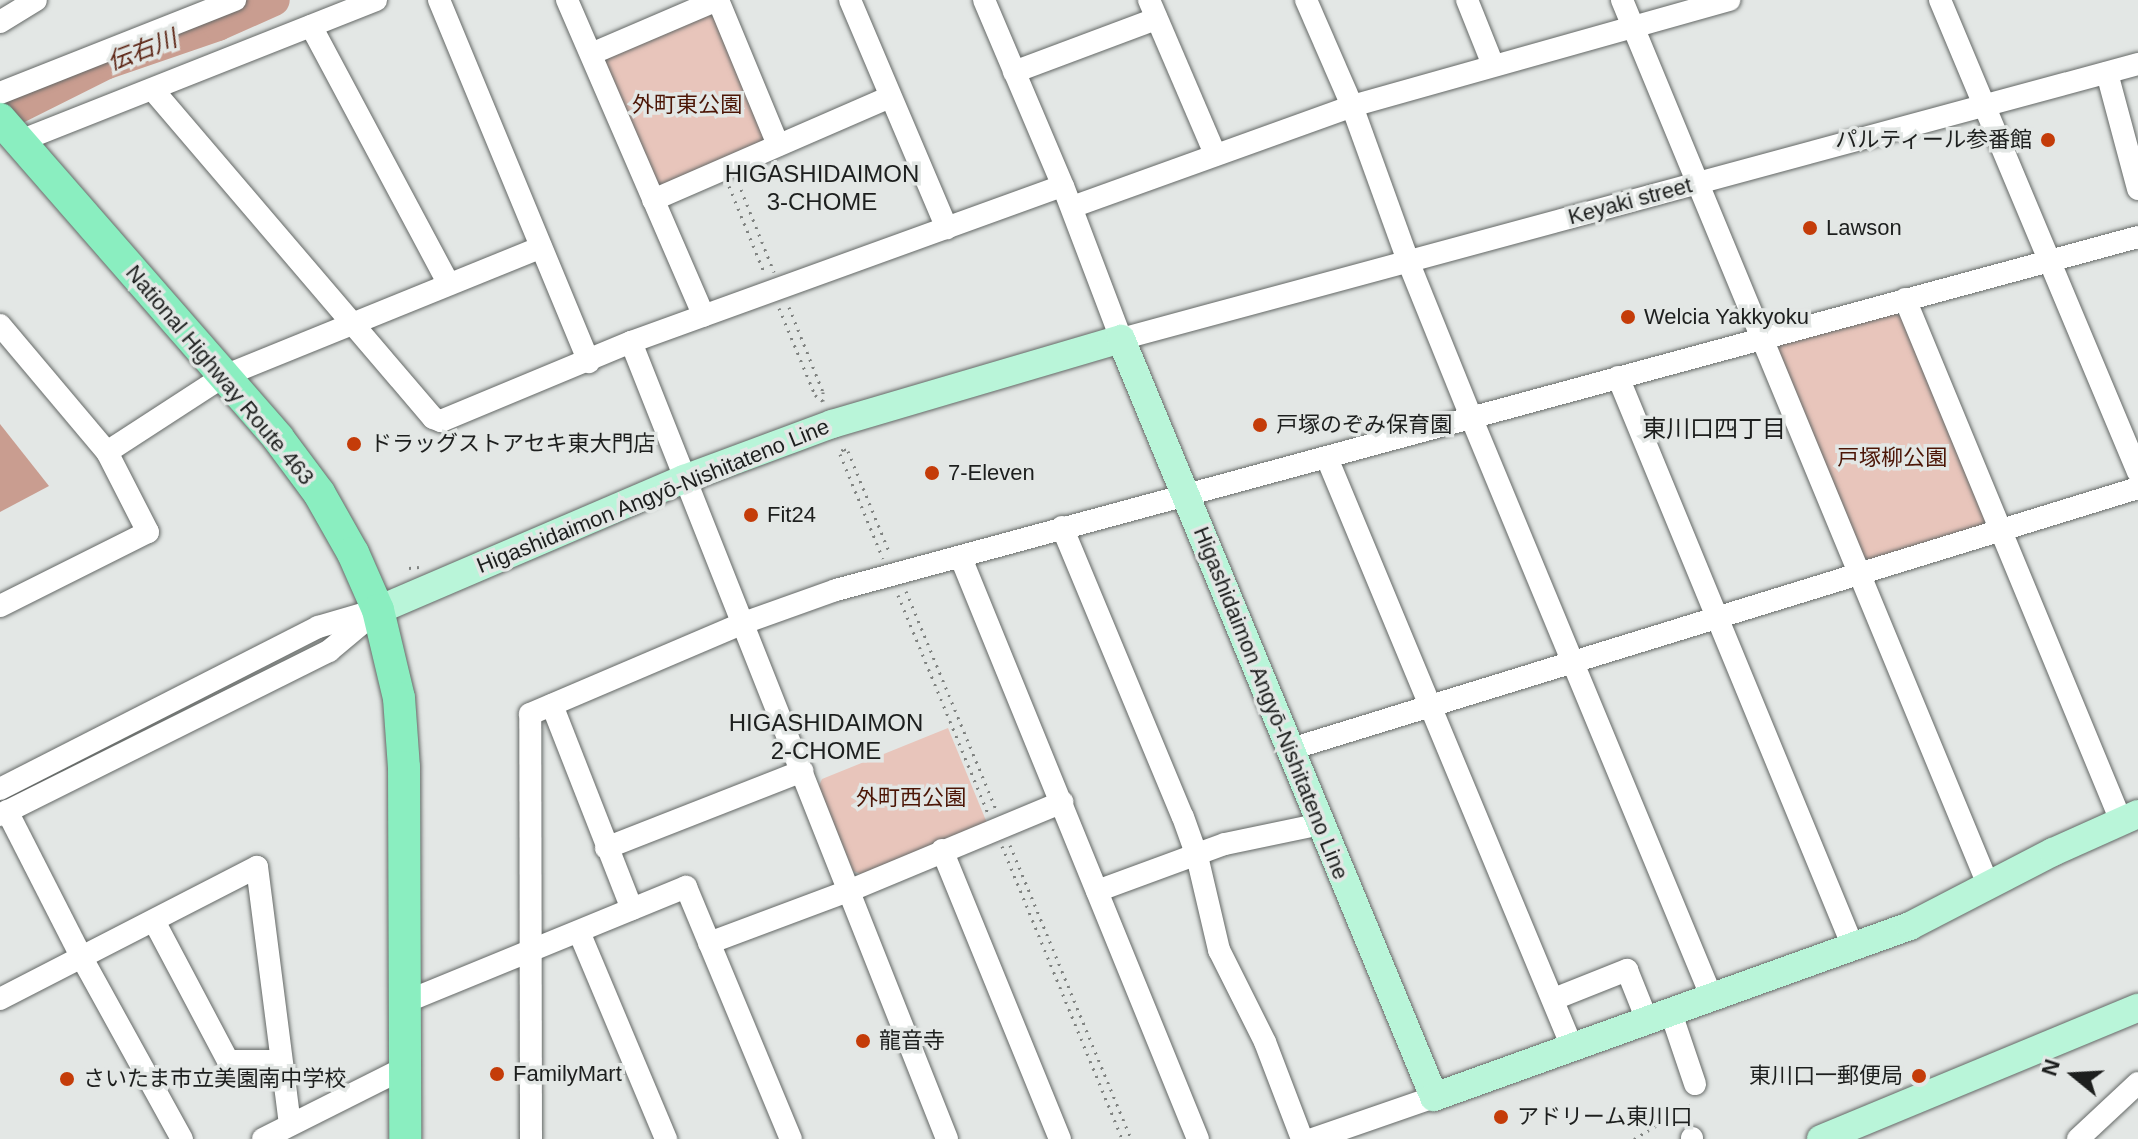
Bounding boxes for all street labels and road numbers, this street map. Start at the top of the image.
street label: Keyaki street [1565,172,1695,230]
street label: National Highway Route 463 [120,260,320,490]
street label: Higashidaimon Angyō-Nishitateno Line [472,413,834,579]
street label: Higashidaimon Angyō-Nishitateno Line [1188,522,1354,884]

